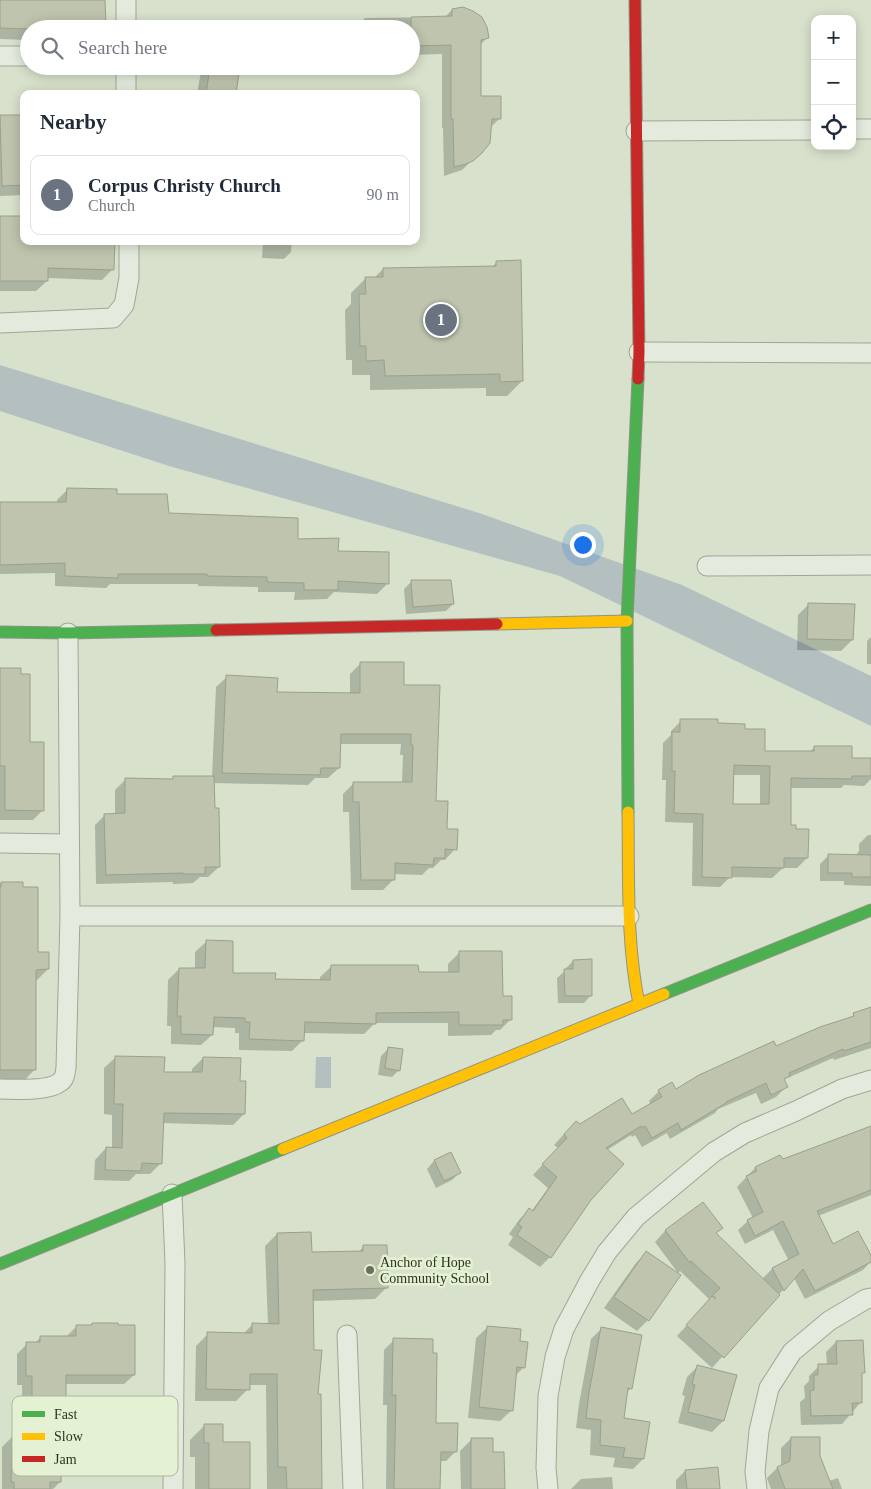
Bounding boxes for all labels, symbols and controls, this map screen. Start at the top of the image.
map controls [811,15,856,150]
button: + [811,15,856,60]
search box [20,20,420,75]
icon: search [38,34,66,62]
text: Search here [78,37,167,58]
button: − [811,60,856,105]
button: locate [811,105,856,150]
text: Nearby [40,110,107,134]
text: Corpus Christy Church [88,175,281,196]
text: 1 [53,186,61,203]
text: 90 m [367,186,399,203]
text: Church [88,197,135,214]
pin: 1 [425,301,457,339]
your location [570,532,596,558]
place label: Anchor of Hope Community School [380,1255,489,1286]
marker: Anchor of Hope Community School [364,1264,376,1276]
legend [12,1396,178,1476]
text: Fast [54,1407,77,1422]
text: Slow [54,1429,84,1444]
text: Jam [54,1452,77,1467]

